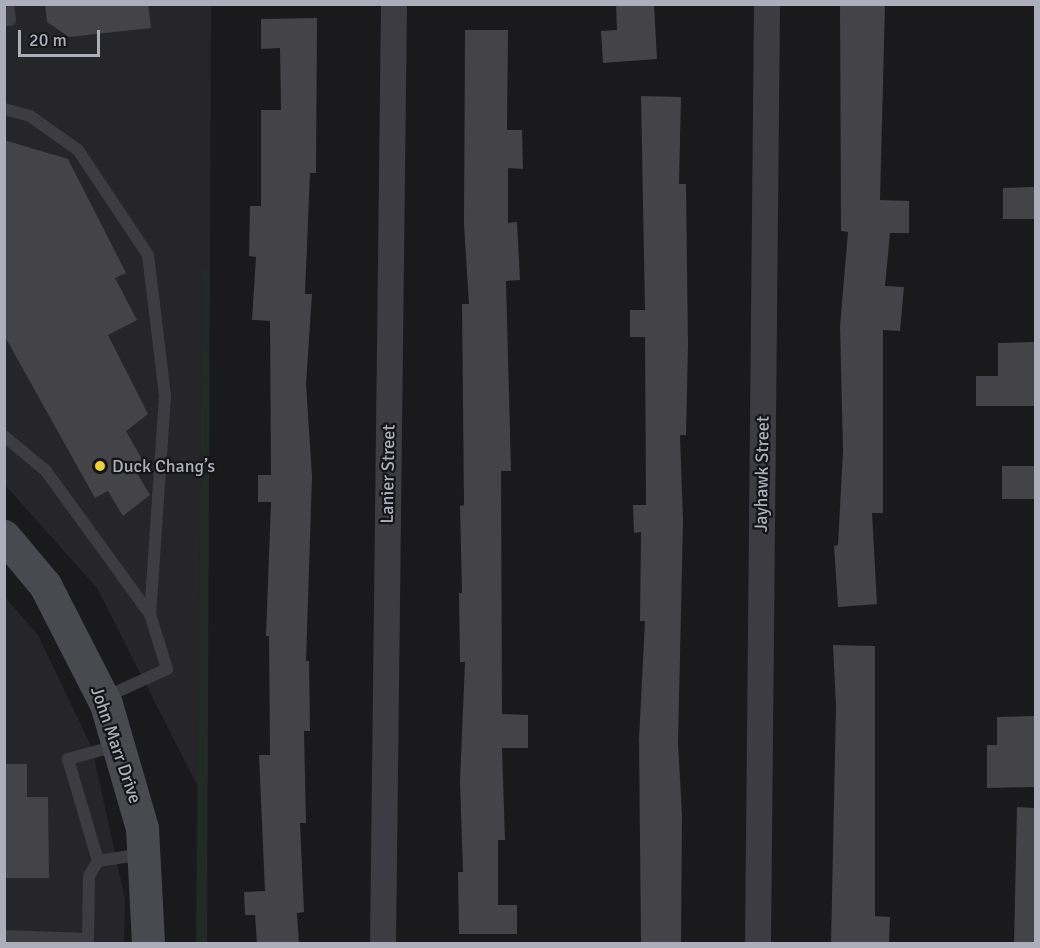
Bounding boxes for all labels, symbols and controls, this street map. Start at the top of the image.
scale bar [21,18,104,56]
text: 20 m [29,29,67,51]
street label: Jayhawk Street [750,416,774,532]
street label: Lanier Street [376,424,400,524]
place label: Duck Chang’s [112,455,215,477]
marker: Duck Chang’s [93,459,107,473]
street label: John Marr Drive [86,684,146,806]

